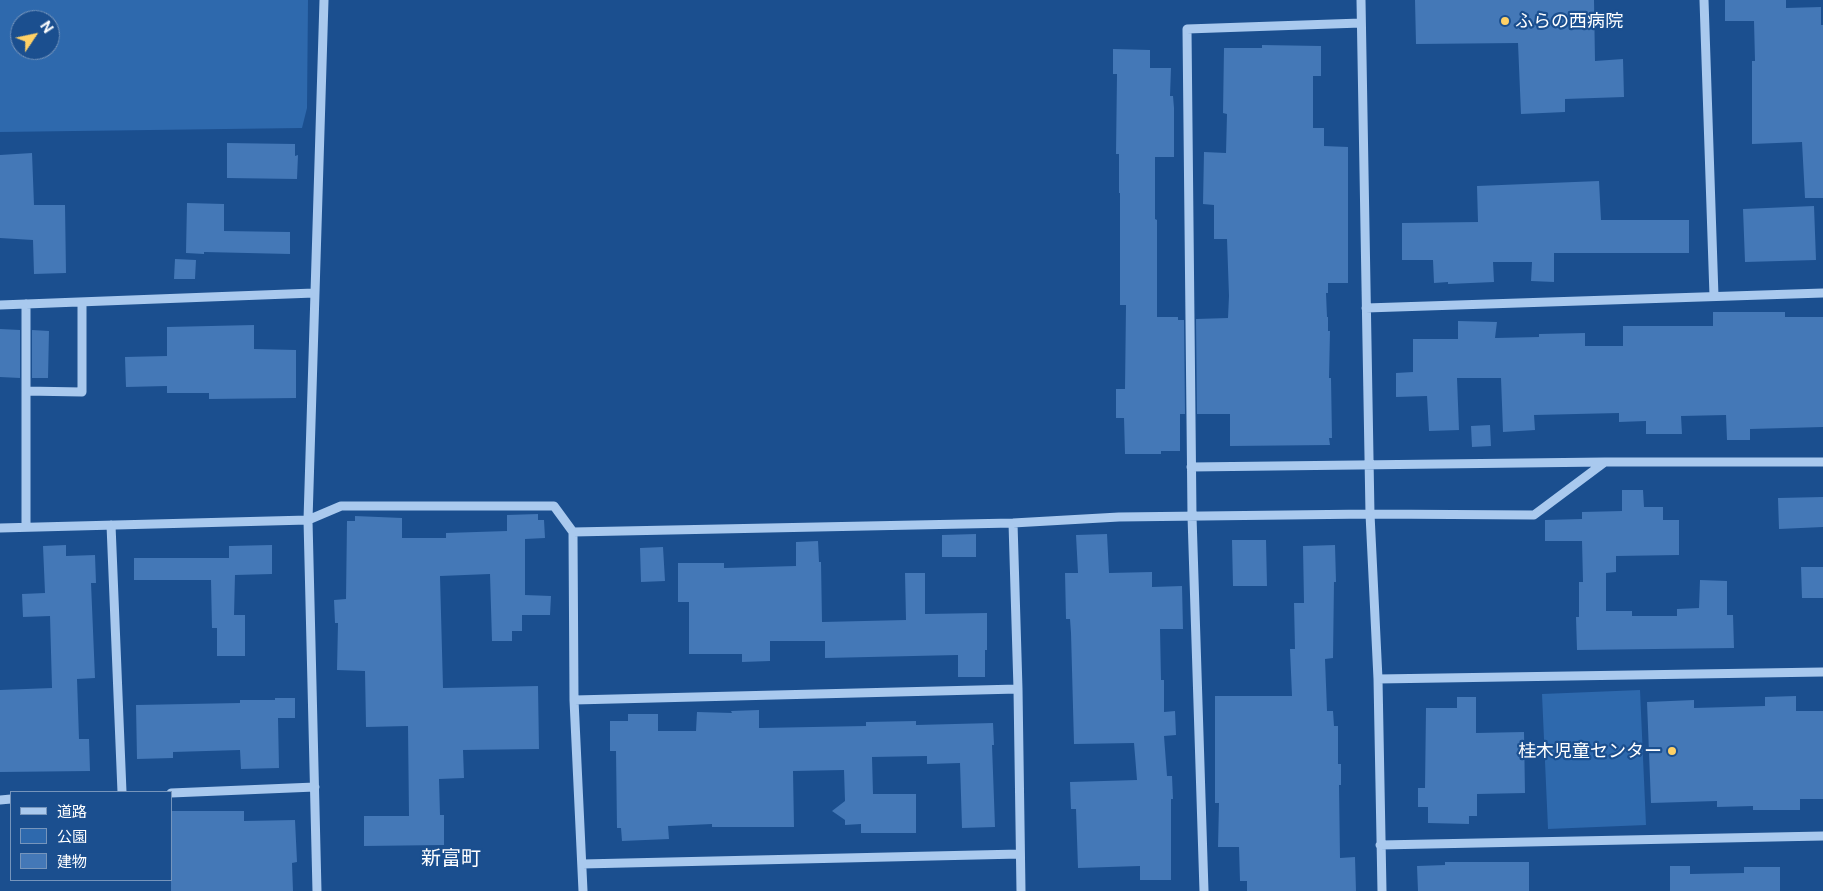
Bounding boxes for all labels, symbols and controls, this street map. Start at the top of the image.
north arrow [10,10,60,60]
place label: ふらの西病院 [1515,10,1623,32]
marker: ふらの西病院 [1499,15,1511,27]
text: N [37,18,56,36]
place label: 桂木児童センター [1518,740,1662,762]
marker: 桂木児童センター [1666,745,1678,757]
legend [10,791,172,881]
text: 道路 [57,803,87,820]
text: 公園 [57,828,87,845]
district label: 新富町 [421,847,481,871]
text: 建物 [57,853,87,870]

